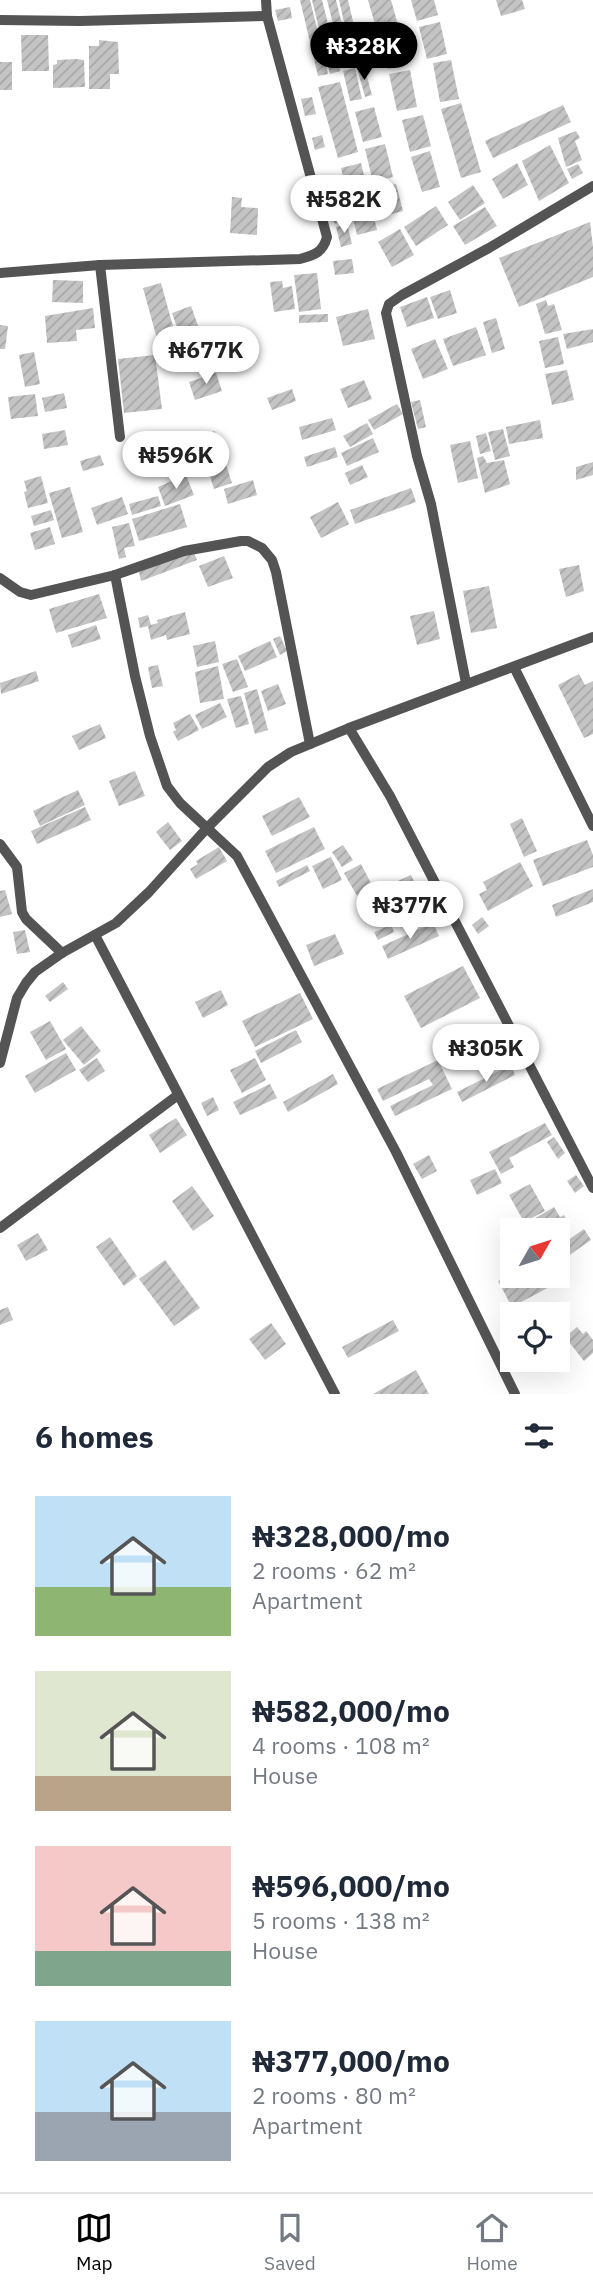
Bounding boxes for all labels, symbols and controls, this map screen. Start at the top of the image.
pin: ₦328K [315,22,413,82]
text: ₦328K [326,30,402,60]
pin: ₦582K [295,176,393,235]
text: ₦582K [306,183,382,213]
pin: ₦677K [157,326,255,386]
text: ₦677K [168,334,244,364]
pin: ₦596K [127,432,225,491]
text: ₦596K [138,439,214,469]
pin: ₦377K [361,881,459,941]
text: ₦377K [372,889,448,919]
pin: ₦305K [437,1024,535,1084]
text: ₦305K [448,1032,524,1062]
north arrow [500,1218,570,1288]
map controls [500,1218,570,1372]
button: locate [500,1302,570,1372]
text: 6 homes [35,1417,154,1456]
icon: filters [520,1417,558,1455]
text: ₦328,000/mo [252,1516,450,1555]
icon: home [91,1524,175,1608]
text: 2 rooms · 62 m² [252,1555,416,1585]
text: Apartment [252,1585,363,1615]
text: ₦582,000/mo [252,1691,450,1730]
icon: home [91,1699,175,1783]
text: 4 rooms · 108 m² [252,1730,430,1760]
text: House [252,1760,318,1790]
text: ₦596,000/mo [252,1866,450,1905]
icon: home [91,1874,175,1958]
text: 5 rooms · 138 m² [252,1905,430,1935]
text: House [252,1935,318,1965]
text: ₦377,000/mo [252,2041,450,2080]
icon: home [91,2049,175,2133]
text: 2 rooms · 80 m² [252,2080,416,2110]
text: Apartment [252,2110,363,2140]
tab: Map [75,2209,113,2275]
tab: Saved [264,2209,316,2275]
tab: Home [467,2209,518,2275]

